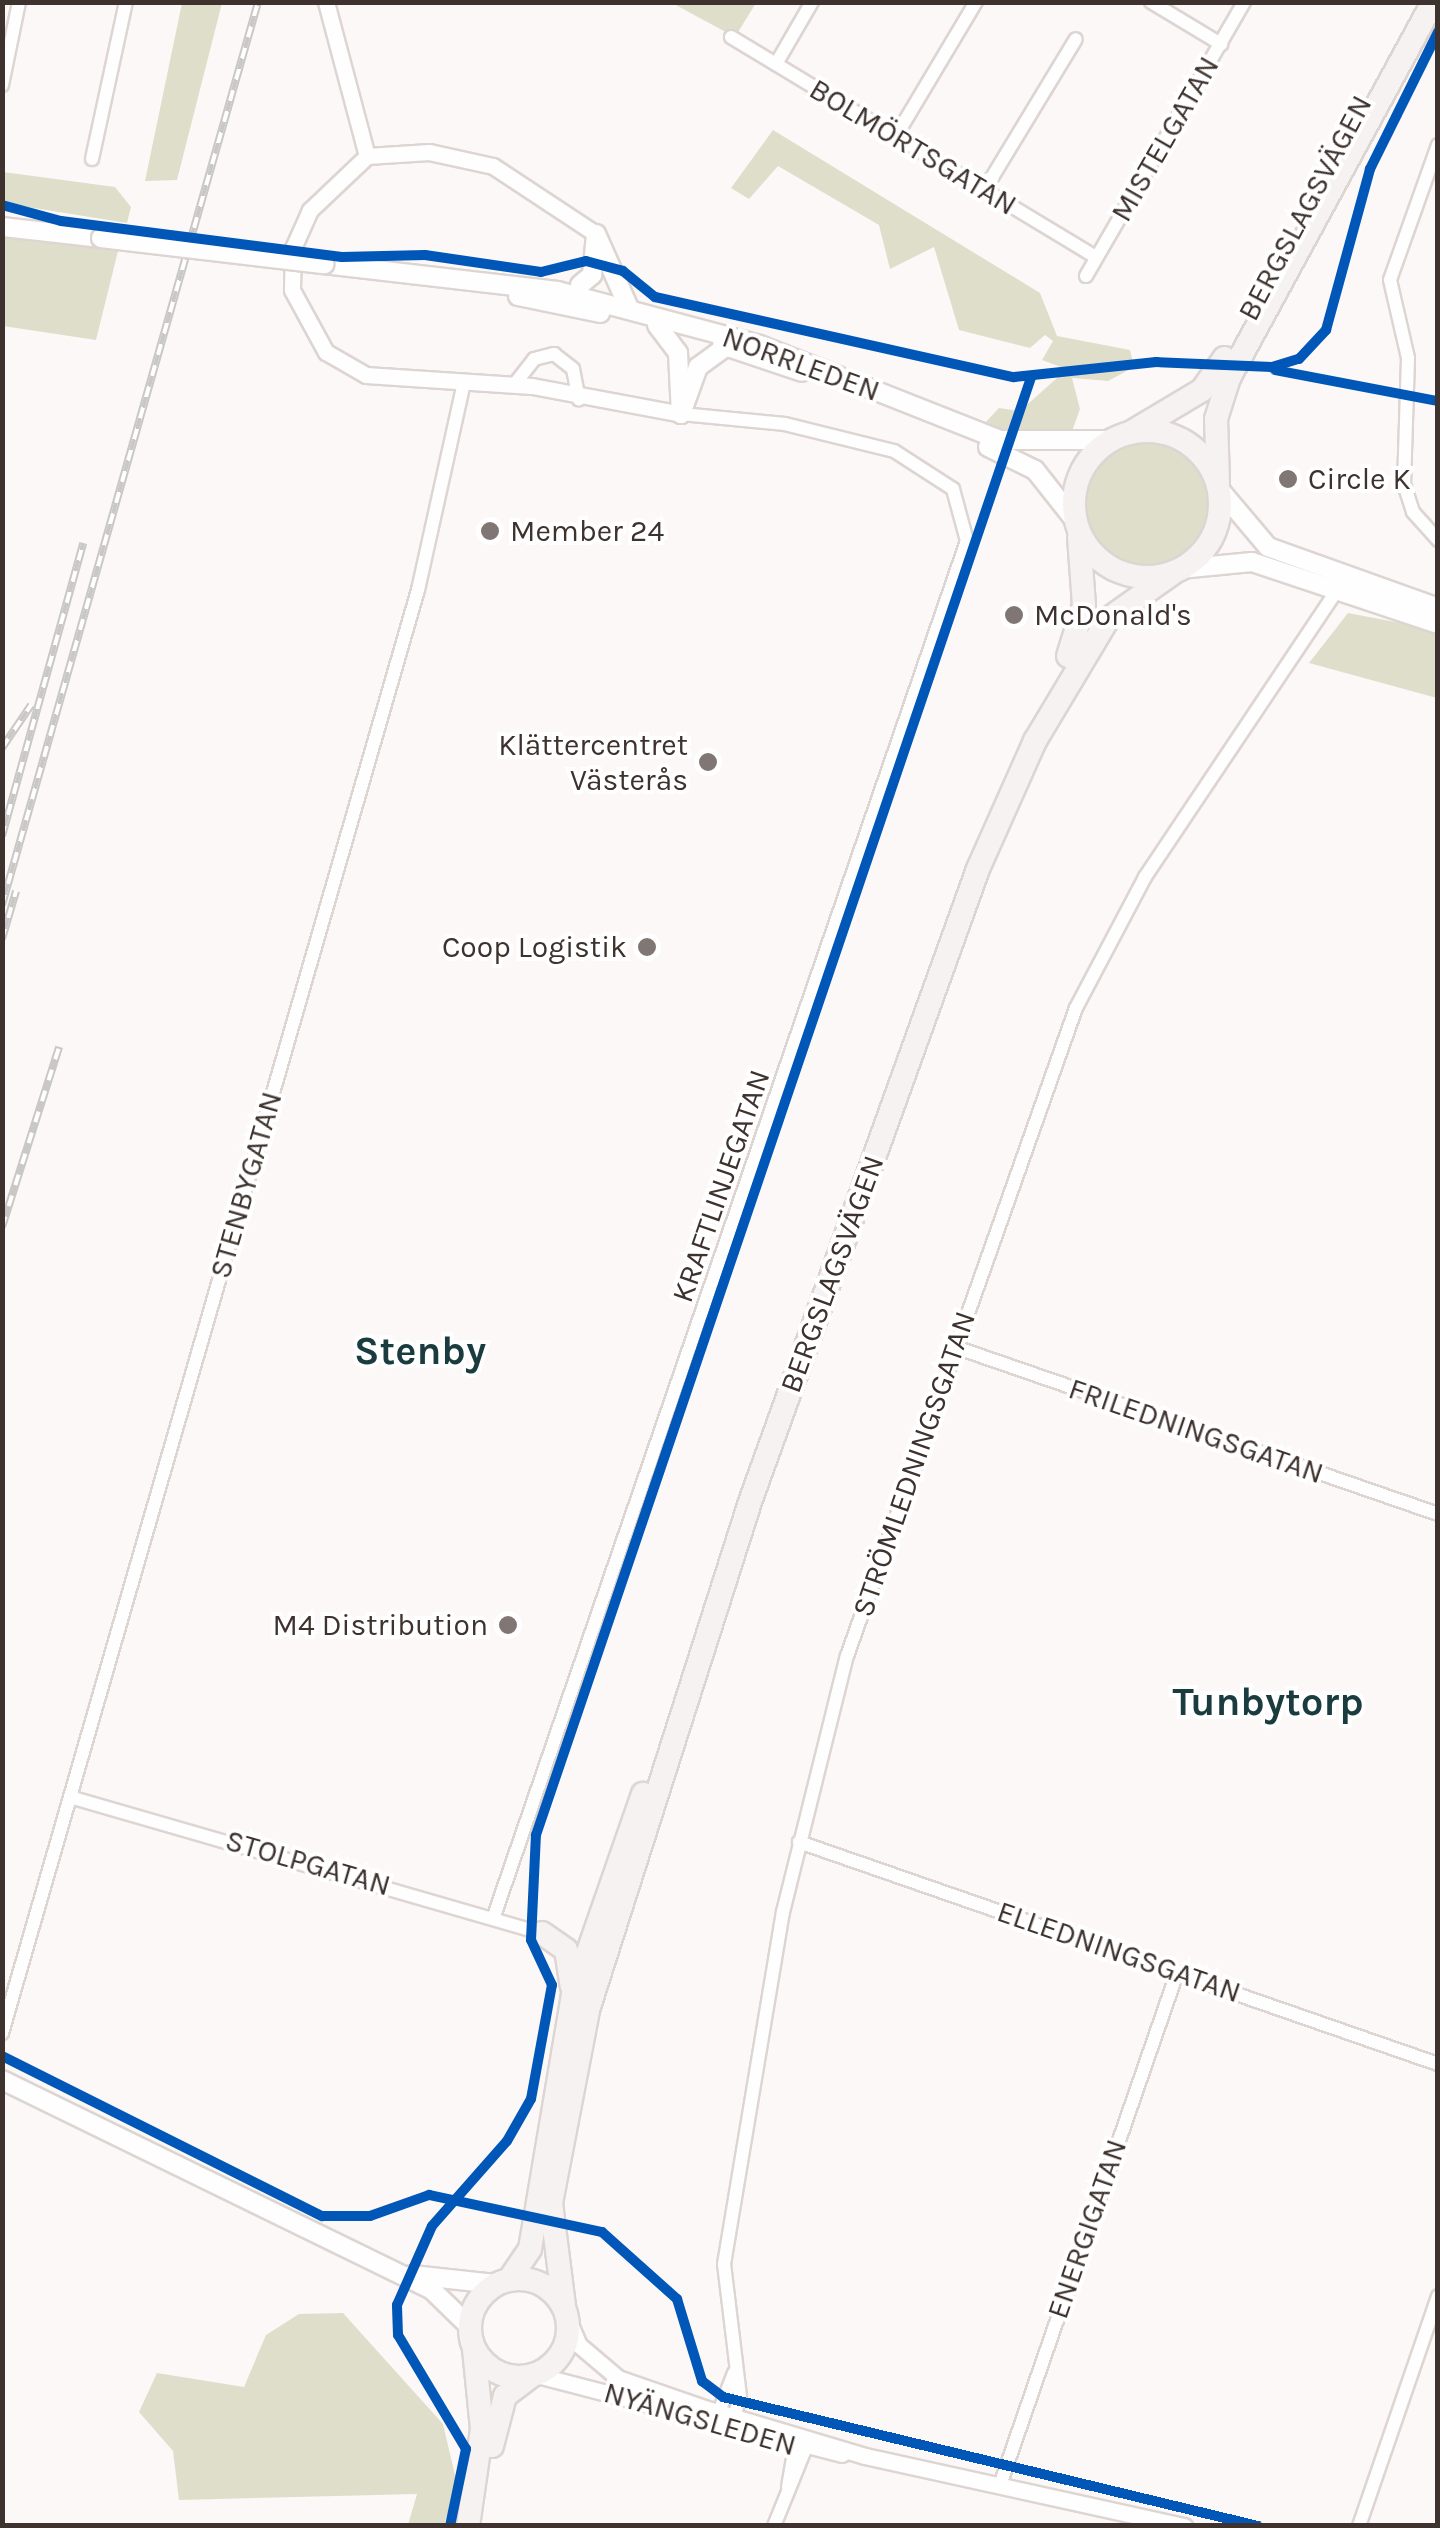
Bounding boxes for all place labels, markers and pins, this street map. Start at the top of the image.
place label: Circle K [1308,461,1411,497]
marker: Circle K [1277,468,1299,490]
place label: Member 24 [510,513,664,549]
marker: Member 24 [479,520,501,542]
place label: McDonald's [1034,597,1192,633]
marker: McDonald's [1003,604,1025,626]
place label: Klättercentret Västerås [498,727,688,798]
marker: Klättercentret Västerås [697,751,719,773]
place label: Coop Logistik [442,929,627,965]
marker: Coop Logistik [636,936,658,958]
place label: M4 Distribution [272,1607,488,1643]
marker: M4 Distribution [497,1614,519,1636]

